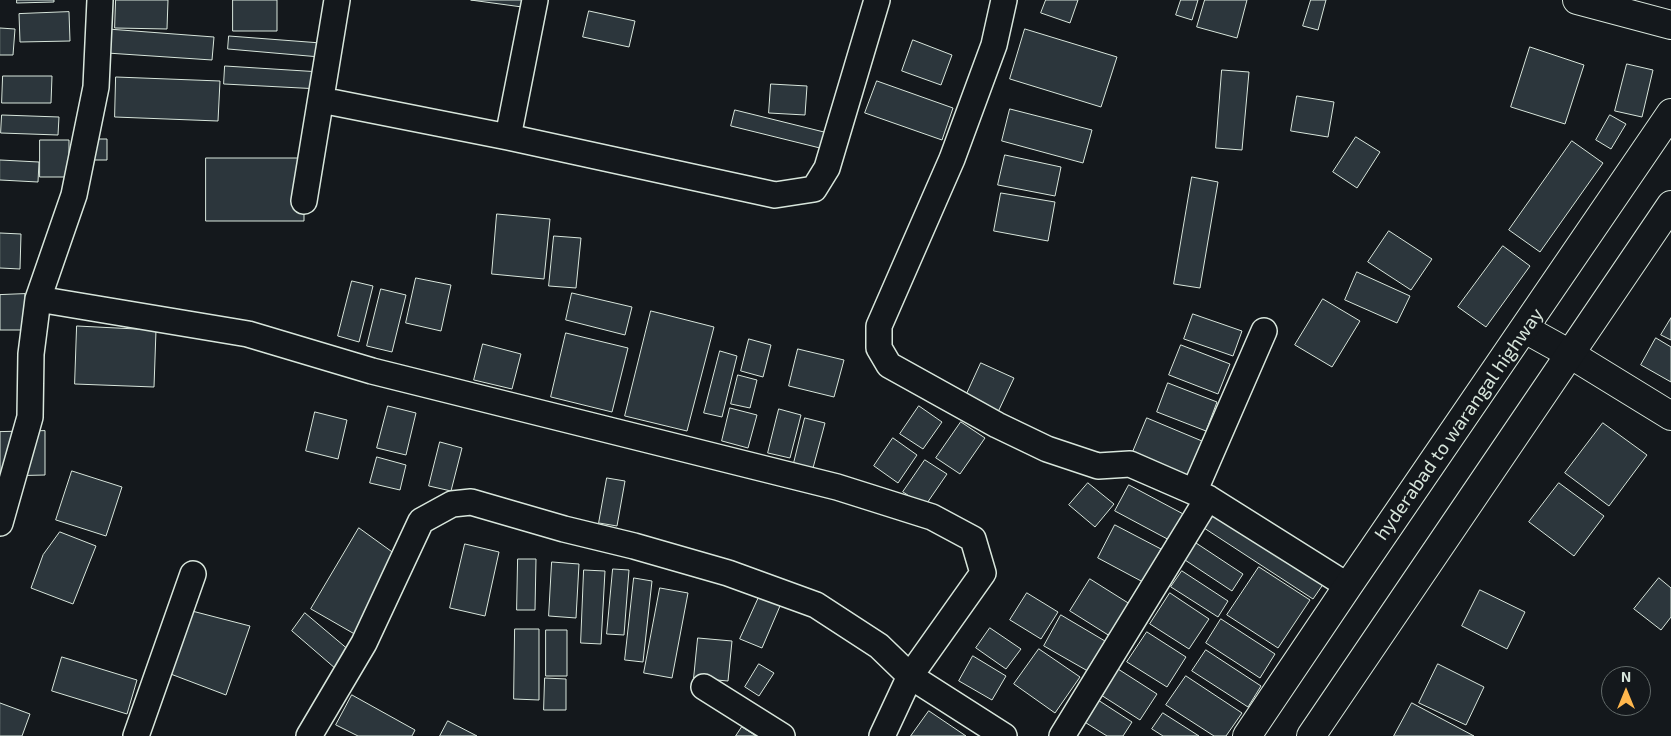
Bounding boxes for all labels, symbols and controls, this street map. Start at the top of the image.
street label: hyderabad to warangal highway [1370,304,1548,544]
north arrow [1601,666,1651,716]
text: N [1621,668,1631,685]

